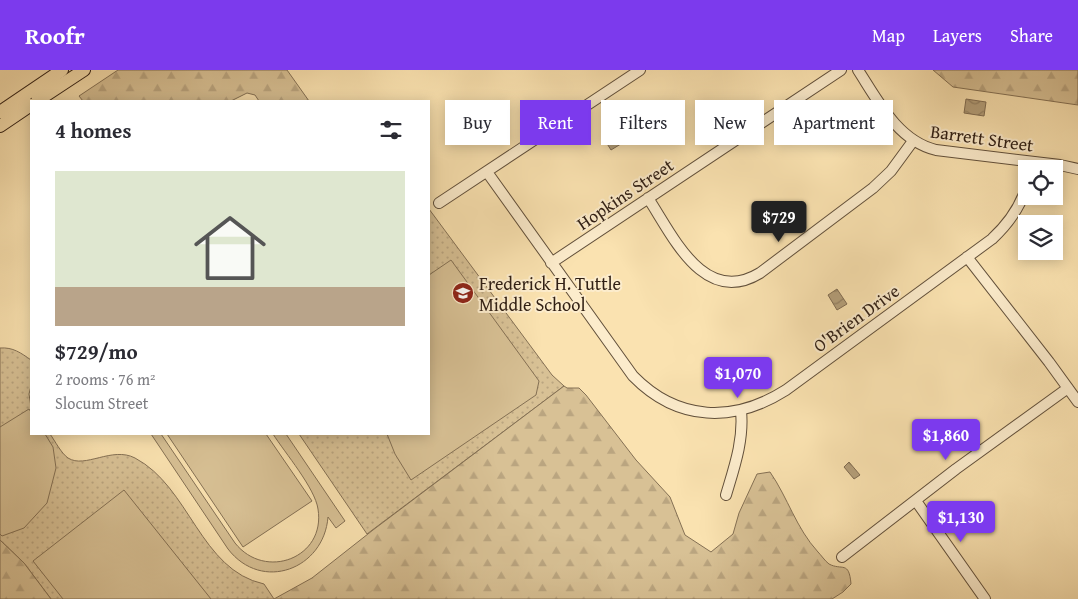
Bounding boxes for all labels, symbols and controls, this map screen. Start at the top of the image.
text: Roofr [25,18,85,53]
text: Map [872,22,905,49]
text: Layers [933,22,982,49]
text: Share [1010,22,1053,49]
chip: Buy [445,100,510,145]
chip: Rent [520,100,591,145]
chip: Filters [601,100,685,145]
chip: New [695,100,764,145]
chip: Apartment [774,100,893,145]
text: 4 homes [55,115,131,146]
icon: filters [377,116,405,144]
street label: Barrett Street [929,117,1036,159]
street label: Hopkins Street [571,151,679,236]
map controls [1018,160,1063,260]
button: locate [1018,160,1063,205]
pin: $729 [749,200,809,243]
icon: home [185,203,275,293]
text: $729 [762,205,796,229]
button: layers [1018,215,1063,260]
place label: Frederick H. Tuttle Middle School [479,270,621,318]
street label: O'Brien Drive [807,277,905,359]
school or university icon: Frederick H. Tuttle Middle School [451,281,475,305]
text: $729/mo [55,336,138,367]
pin: $1,070 [697,356,779,399]
text: $1,070 [715,361,761,385]
text: 2 rooms · 76 m² [55,367,155,391]
text: Slocum Street [55,391,148,415]
pin: $1,860 [905,418,987,461]
text: $1,860 [923,423,969,447]
pin: $1,130 [920,500,1002,543]
text: $1,130 [938,505,984,529]

